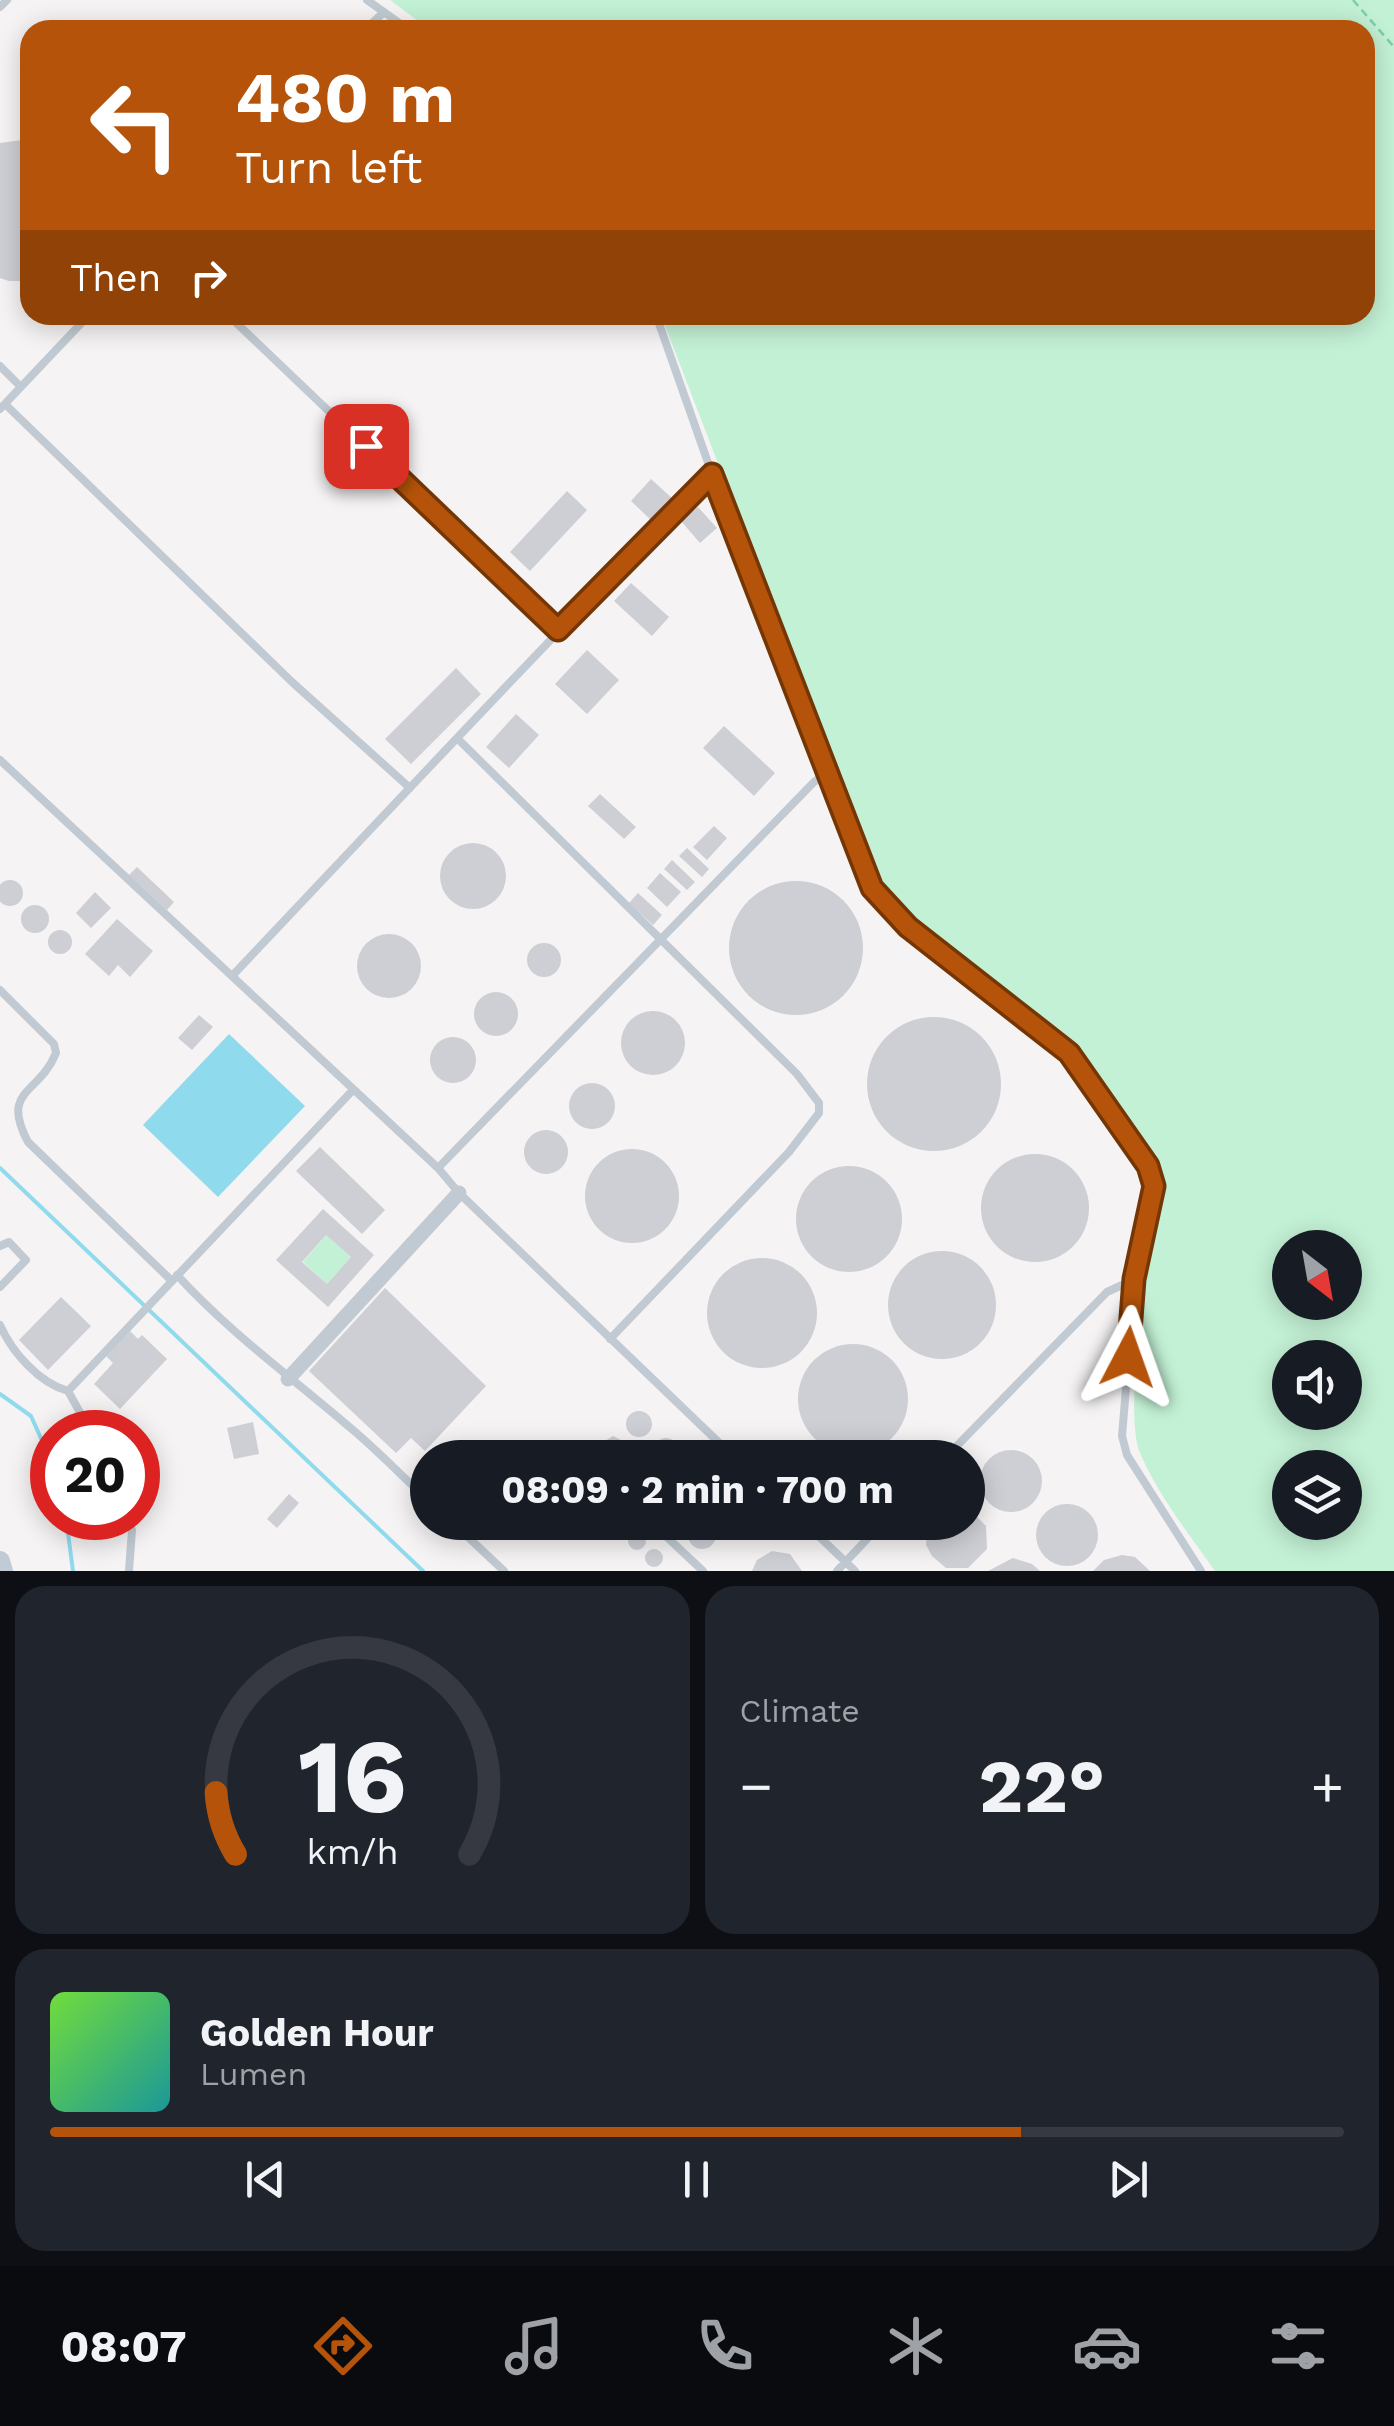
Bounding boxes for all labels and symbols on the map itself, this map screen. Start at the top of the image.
pin [324,404,409,489]
north arrow [1272,1230,1362,1320]
position arrow [1076,1305,1180,1409]
speed limit sign: 20 [30,1410,160,1540]

